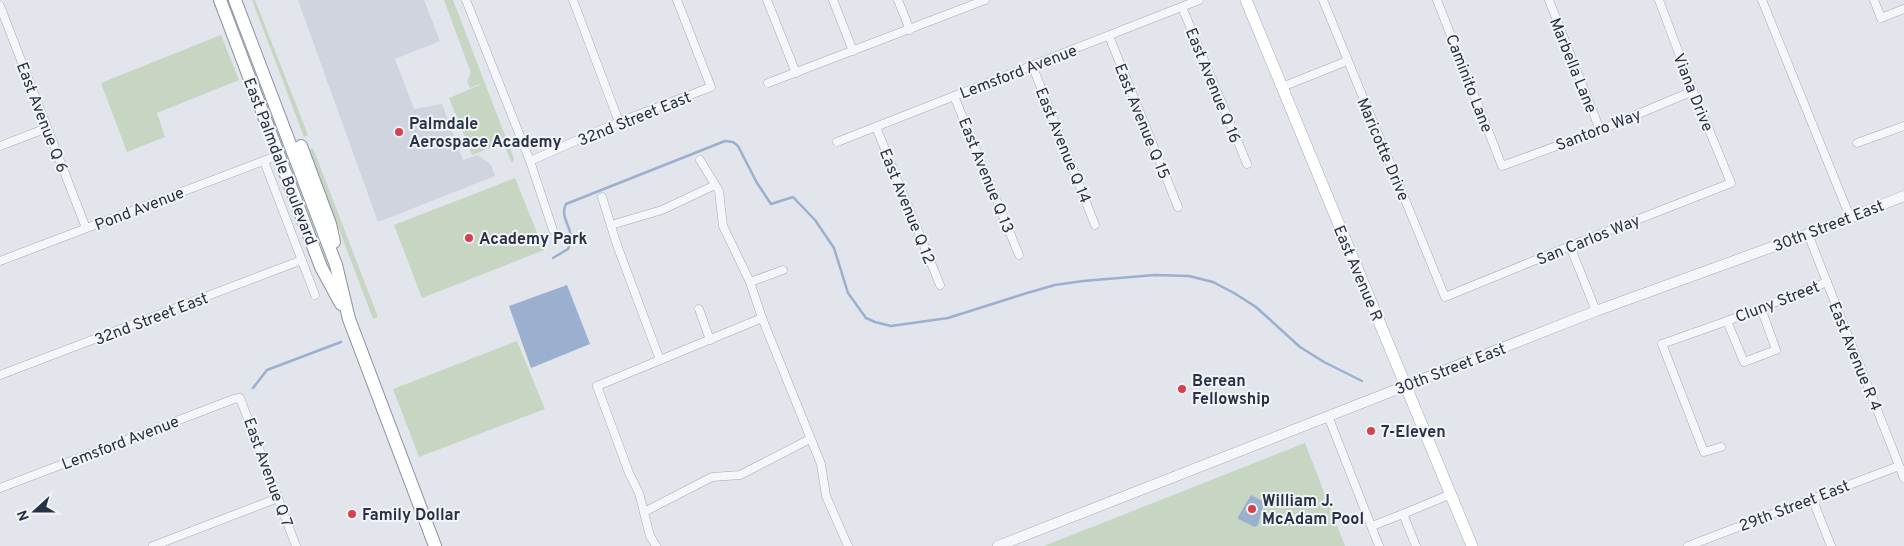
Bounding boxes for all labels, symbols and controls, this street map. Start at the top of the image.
street label: Marbella Lane [1544,15,1600,116]
street label: East Avenue Q 16 [1180,25,1244,146]
street label: Caminito Lane [1440,32,1496,136]
street label: Lemsford Avenue [957,41,1080,104]
street label: Viana Drive [1667,51,1717,135]
street label: East Avenue Q 6 [11,60,71,176]
street label: East Avenue Q 15 [1109,61,1173,183]
street label: East Palmdale Boulevard [238,75,320,248]
street label: East Avenue Q 14 [1030,85,1094,206]
street label: 32nd Street East [575,88,694,152]
street label: Maricotte Drive [1351,95,1413,204]
street label: Santoro Way [1553,105,1644,156]
place label: Palmdale Aerospace Academy [409,115,562,153]
street label: East Avenue Q 13 [953,115,1017,236]
marker: Palmdale Aerospace Academy [393,126,405,138]
street label: East Avenue Q 12 [874,146,938,267]
street label: Pond Avenue [92,184,187,236]
street label: 30th Street East [1770,197,1887,257]
street label: San Carlos Way [1534,211,1643,271]
street label: East Avenue R [1328,223,1386,325]
place label: Academy Park [479,230,588,250]
marker: Academy Park [463,232,475,244]
street label: Cluny Street [1733,278,1823,328]
street label: 32nd Street East [92,289,211,351]
street label: East Avenue R 4 [1823,299,1885,414]
street label: 30th Street East [1392,340,1509,400]
place label: Berean Fellowship [1192,372,1270,410]
marker: Berean Fellowship [1176,383,1188,395]
street label: Lemsford Avenue [59,412,182,475]
street label: East Avenue Q 7 [238,415,296,530]
place label: 7-Eleven [1381,423,1446,443]
marker: 7-Eleven [1365,425,1377,437]
street label: 29th Street East [1737,477,1853,537]
north arrow [10,486,60,536]
place label: William J. McAdam Pool [1262,492,1364,530]
marker: William J. McAdam Pool [1246,503,1258,515]
place label: Family Dollar [362,506,461,526]
text: N [15,507,34,523]
marker: Family Dollar [346,508,358,520]

